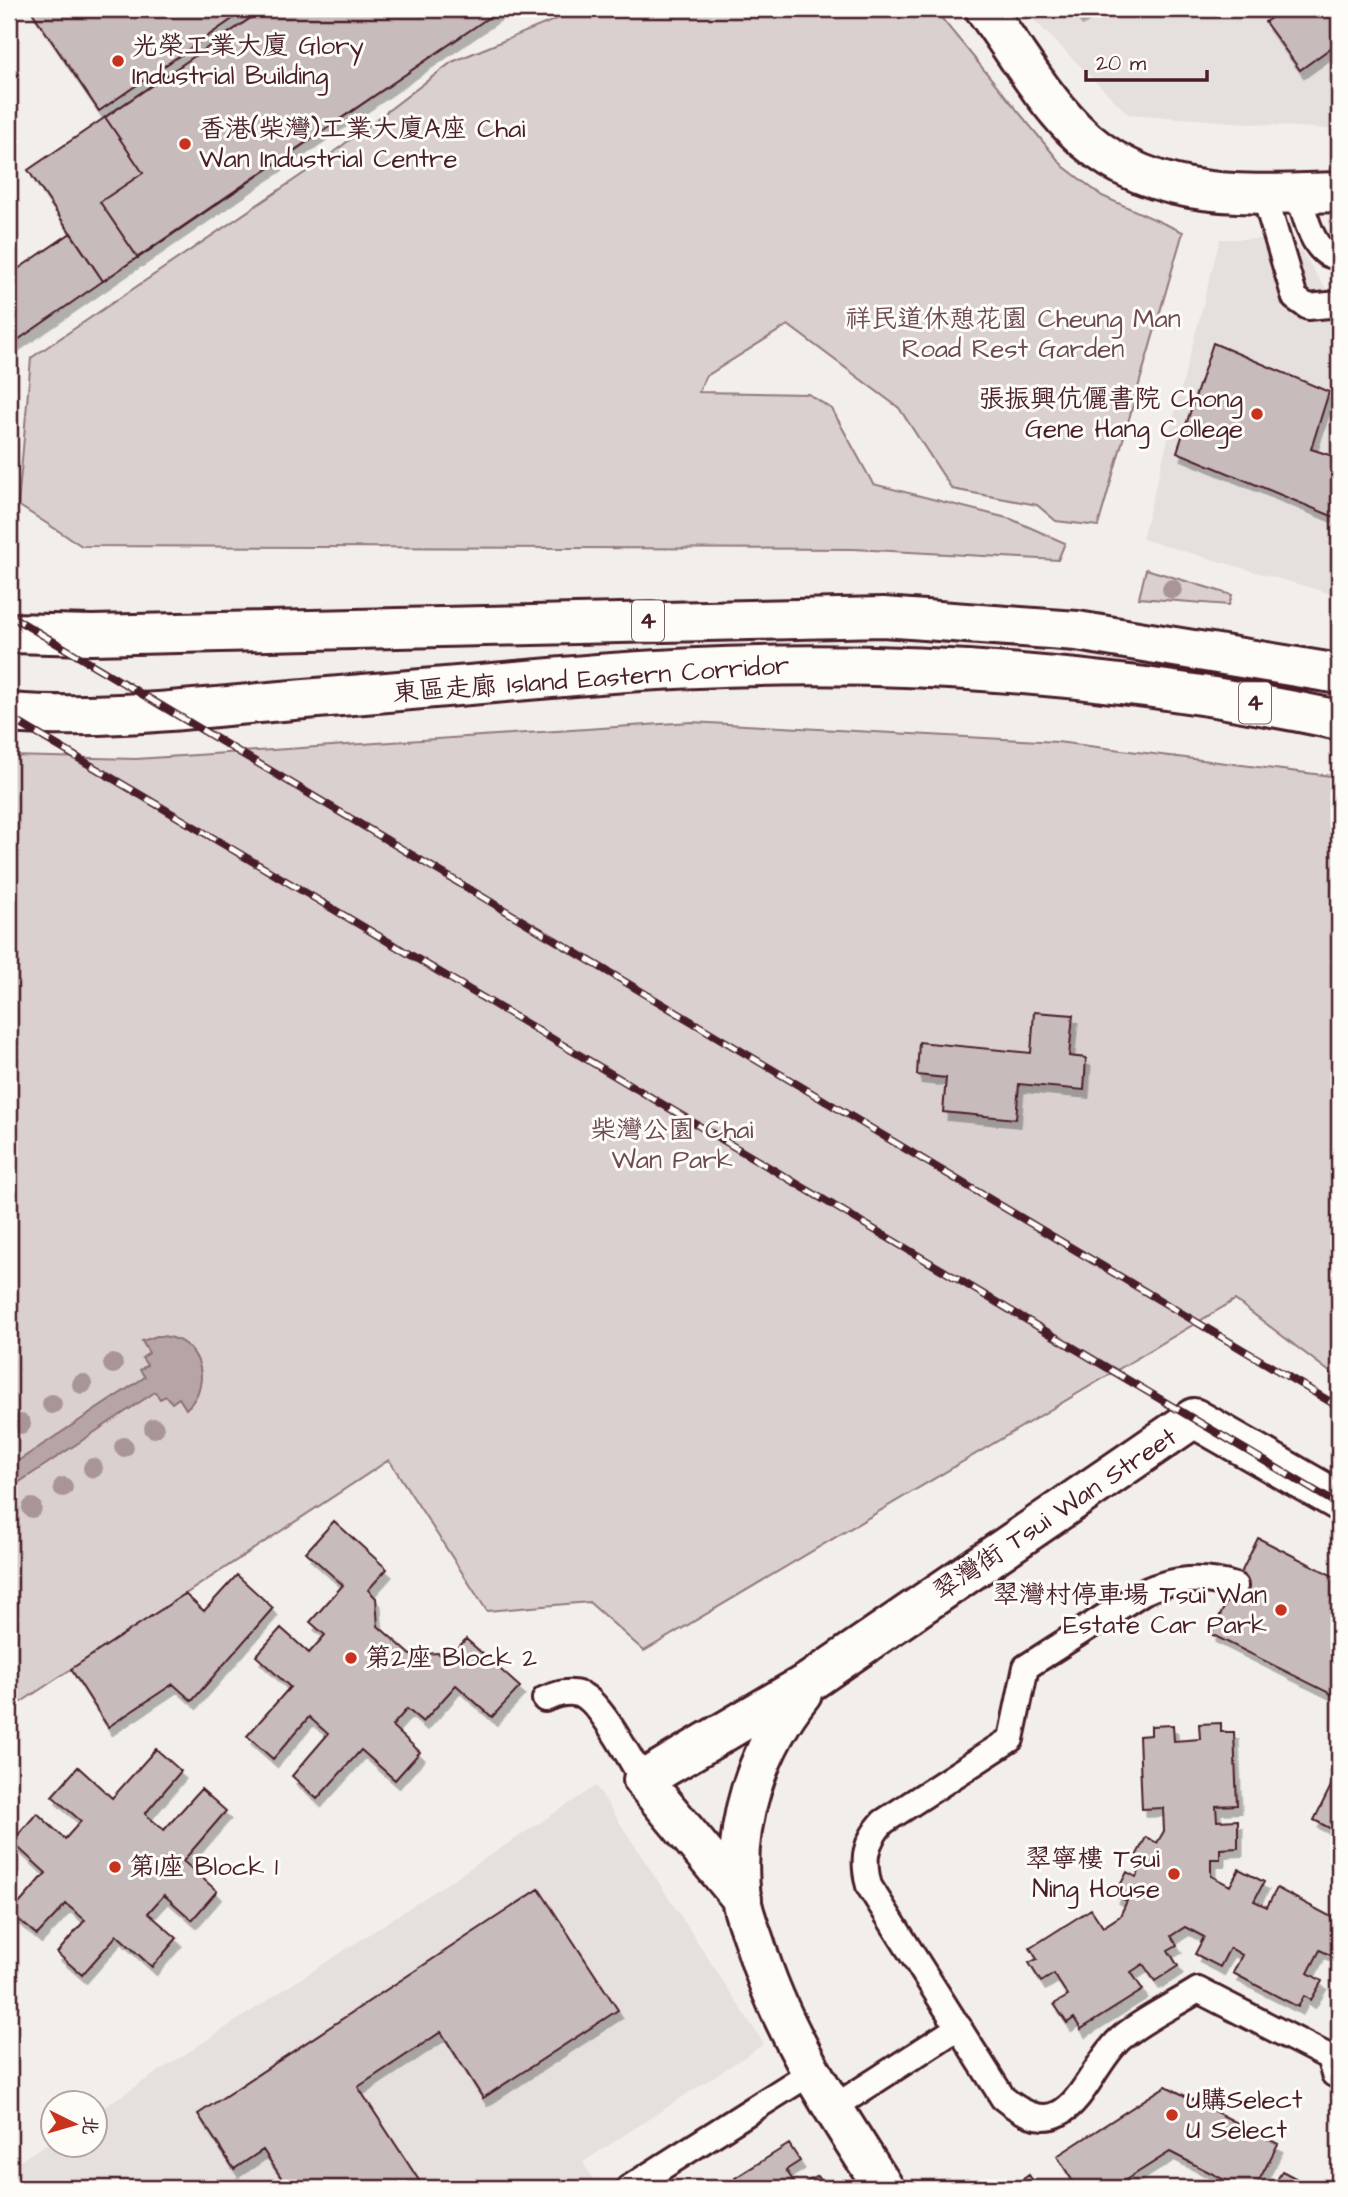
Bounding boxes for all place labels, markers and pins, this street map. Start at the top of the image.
place label: 光榮工業大廈 Glory Industrial Building [132,28,364,96]
marker: 光榮工業大廈 Glory Industrial Building [110,53,126,69]
place label: 香港(柴灣)工業大廈A座 Chai Wan Industrial Centre [199,111,525,177]
marker: 香港(柴灣)工業大廈A座 Chai Wan Industrial Centre [177,136,193,152]
place label: 張振興伉儷書院 Chong Gene Hang College [978,381,1243,449]
marker: 張振興伉儷書院 Chong Gene Hang College [1249,406,1265,422]
place label: 翠灣村停車場 Tsui Wan Estate Car Park [993,1577,1267,1643]
marker: 翠灣村停車場 Tsui Wan Estate Car Park [1273,1602,1289,1618]
place label: 第2座 Block 2 [365,1640,537,1676]
marker: 第2座 Block 2 [343,1650,359,1666]
place label: 翠寧樓 Tsui Ning House [1025,1841,1160,1909]
place label: 第1座 Block 1 [129,1849,278,1885]
marker: 第1座 Block 1 [107,1859,123,1875]
marker: 翠寧樓 Tsui Ning House [1166,1866,1182,1882]
place label: U購Select U Select [1186,2082,1303,2148]
marker: U購Select U Select [1164,2107,1180,2123]

